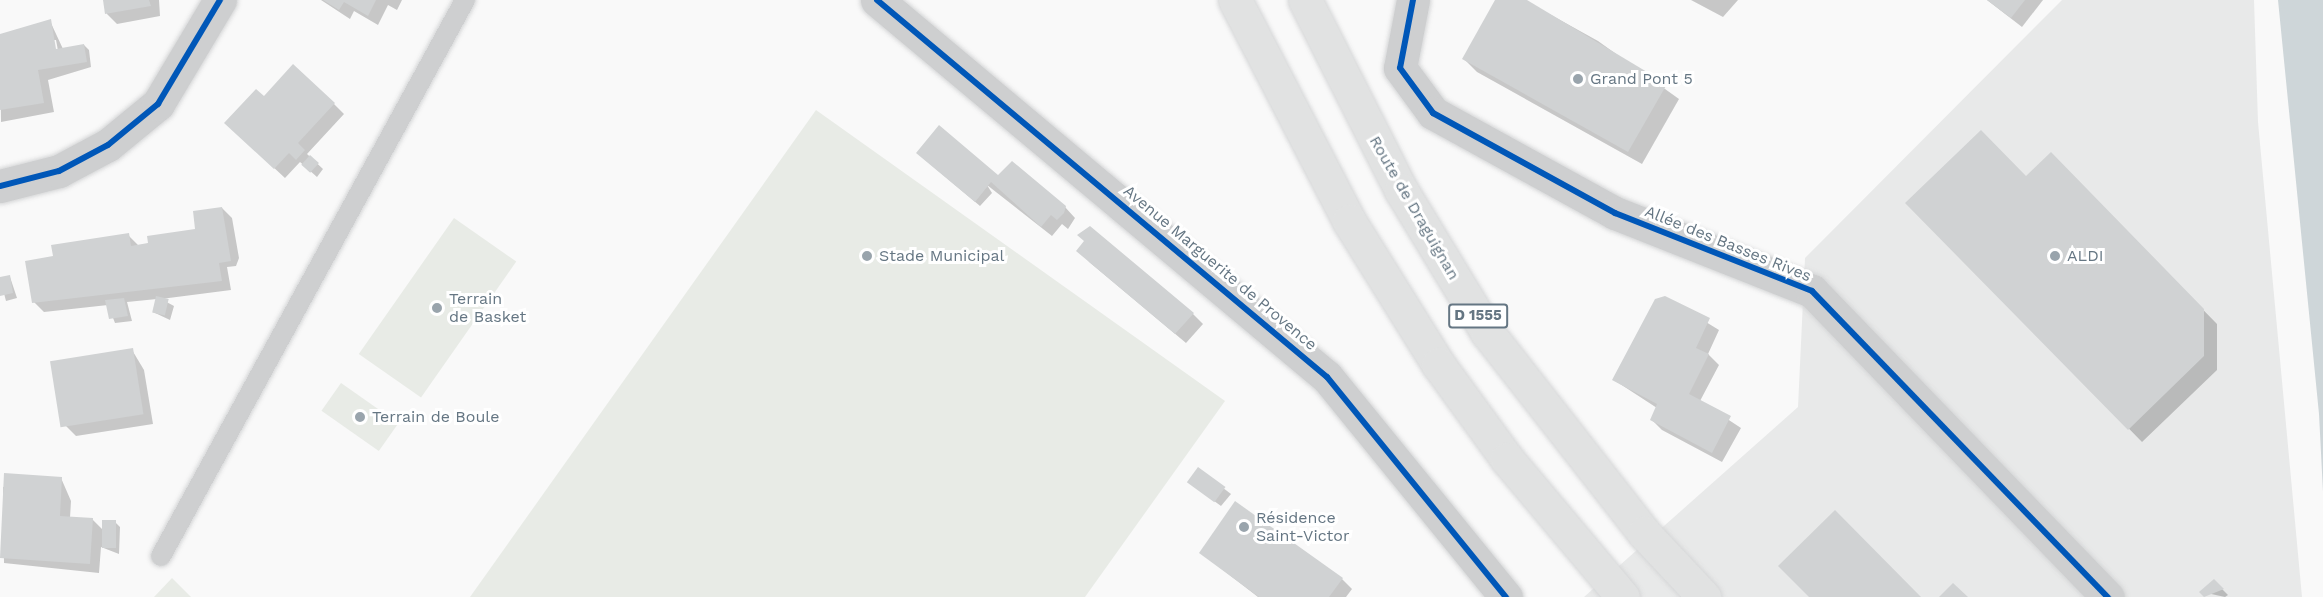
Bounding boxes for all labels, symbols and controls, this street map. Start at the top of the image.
place label: Grand Pont 5 [1590,69,1693,89]
marker: Grand Pont 5 [1571,72,1585,86]
street label: Route de Draguignan [1365,133,1463,283]
street label: Avenue Marguerite de Provence [1119,181,1321,355]
street label: Allée des Basses Rives [1642,202,1814,286]
place label: Stade Municipal [879,246,1005,266]
place label: ALDI [2067,246,2103,266]
marker: Stade Municipal [860,249,874,263]
marker: ALDI [2048,249,2062,263]
place label: Terrain de Basket [449,289,526,327]
marker: Terrain de Basket [430,301,444,315]
road number: D 1555 [1448,304,1508,328]
place label: Terrain de Boule [372,407,499,427]
marker: Terrain de Boule [353,410,367,424]
place label: Résidence Saint-Victor [1256,508,1349,546]
marker: Résidence Saint-Victor [1237,520,1251,534]

